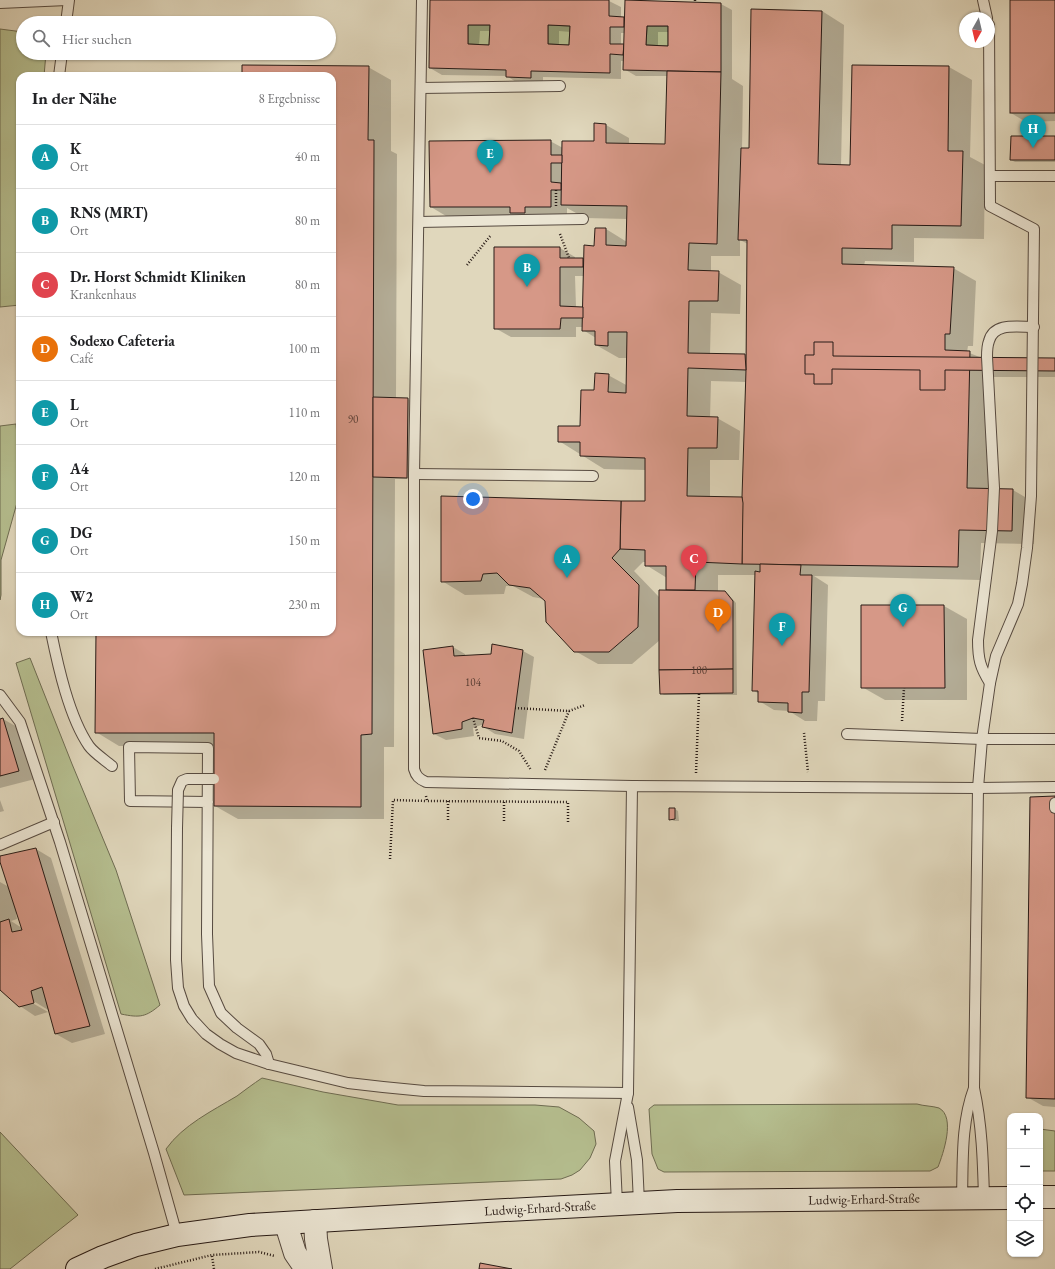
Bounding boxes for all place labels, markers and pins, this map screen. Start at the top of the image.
pin: H [1020,115,1046,148]
pin: E [477,140,503,173]
pin: B [514,254,540,287]
pin: A [554,545,580,578]
pin: C [681,545,707,578]
pin: G [890,594,916,627]
pin: D [705,599,731,632]
pin: F [769,613,795,646]

